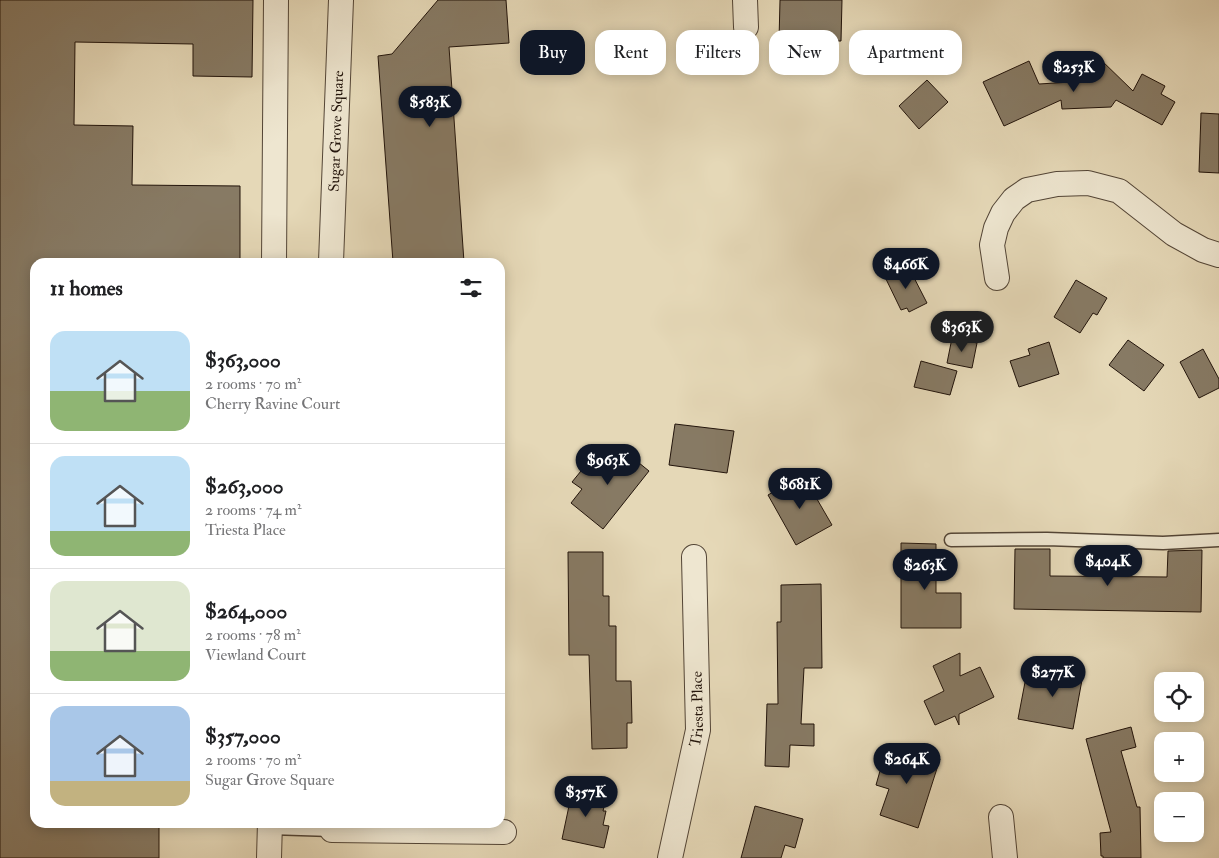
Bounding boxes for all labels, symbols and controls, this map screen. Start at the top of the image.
chip: Buy [520,30,585,75]
chip: Rent [595,30,666,75]
chip: Filters [676,30,759,75]
chip: New [769,30,839,75]
chip: Apartment [849,30,962,75]
pin: $253K [1039,51,1109,93]
text: $253K [1053,57,1095,77]
street label: Sugar Grove Square [324,70,348,192]
pin: $583K [395,86,465,128]
text: $583K [410,92,450,112]
pin: $466K [871,248,941,290]
text: $466K [884,254,929,274]
icon: filters [457,274,485,302]
text: 11 homes [50,275,123,302]
pin: $363K [927,310,997,353]
text: $363K [942,317,982,337]
text: $363,000 [205,347,281,374]
icon: home [90,351,150,411]
text: 2 rooms · 70 m² [205,374,301,394]
text: Cherry Ravine Court [205,394,340,414]
pin: $963K [573,444,643,486]
text: $963K [587,450,629,470]
pin: $681K [765,468,835,510]
text: $263,000 [205,473,283,500]
text: $681K [779,474,821,494]
icon: home [90,476,150,536]
text: 2 rooms · 74 m² [205,500,301,520]
text: Triesta Place [205,520,286,540]
pin: $404K [1073,544,1143,587]
pin: $263K [890,548,960,591]
text: $404K [1085,551,1131,571]
text: $263K [904,555,946,575]
text: $264,000 [205,598,287,625]
icon: home [90,601,150,661]
text: 2 rooms · 78 m² [205,625,301,645]
text: Viewland Court [205,645,306,665]
pin: $277K [1018,656,1088,698]
text: $277K [1032,662,1075,682]
street label: Triesta Place [685,671,708,749]
map controls [1154,672,1204,842]
button: locate [1154,672,1204,722]
text: $357,000 [205,723,281,750]
icon: home [90,726,150,786]
button: + [1154,732,1204,782]
pin: $264K [872,742,942,785]
text: $264K [884,749,930,769]
text: 2 rooms · 70 m² [205,750,301,770]
text: Sugar Grove Square [205,770,334,790]
pin: $357K [551,776,621,818]
text: $357K [566,782,606,802]
button: − [1154,792,1204,842]

